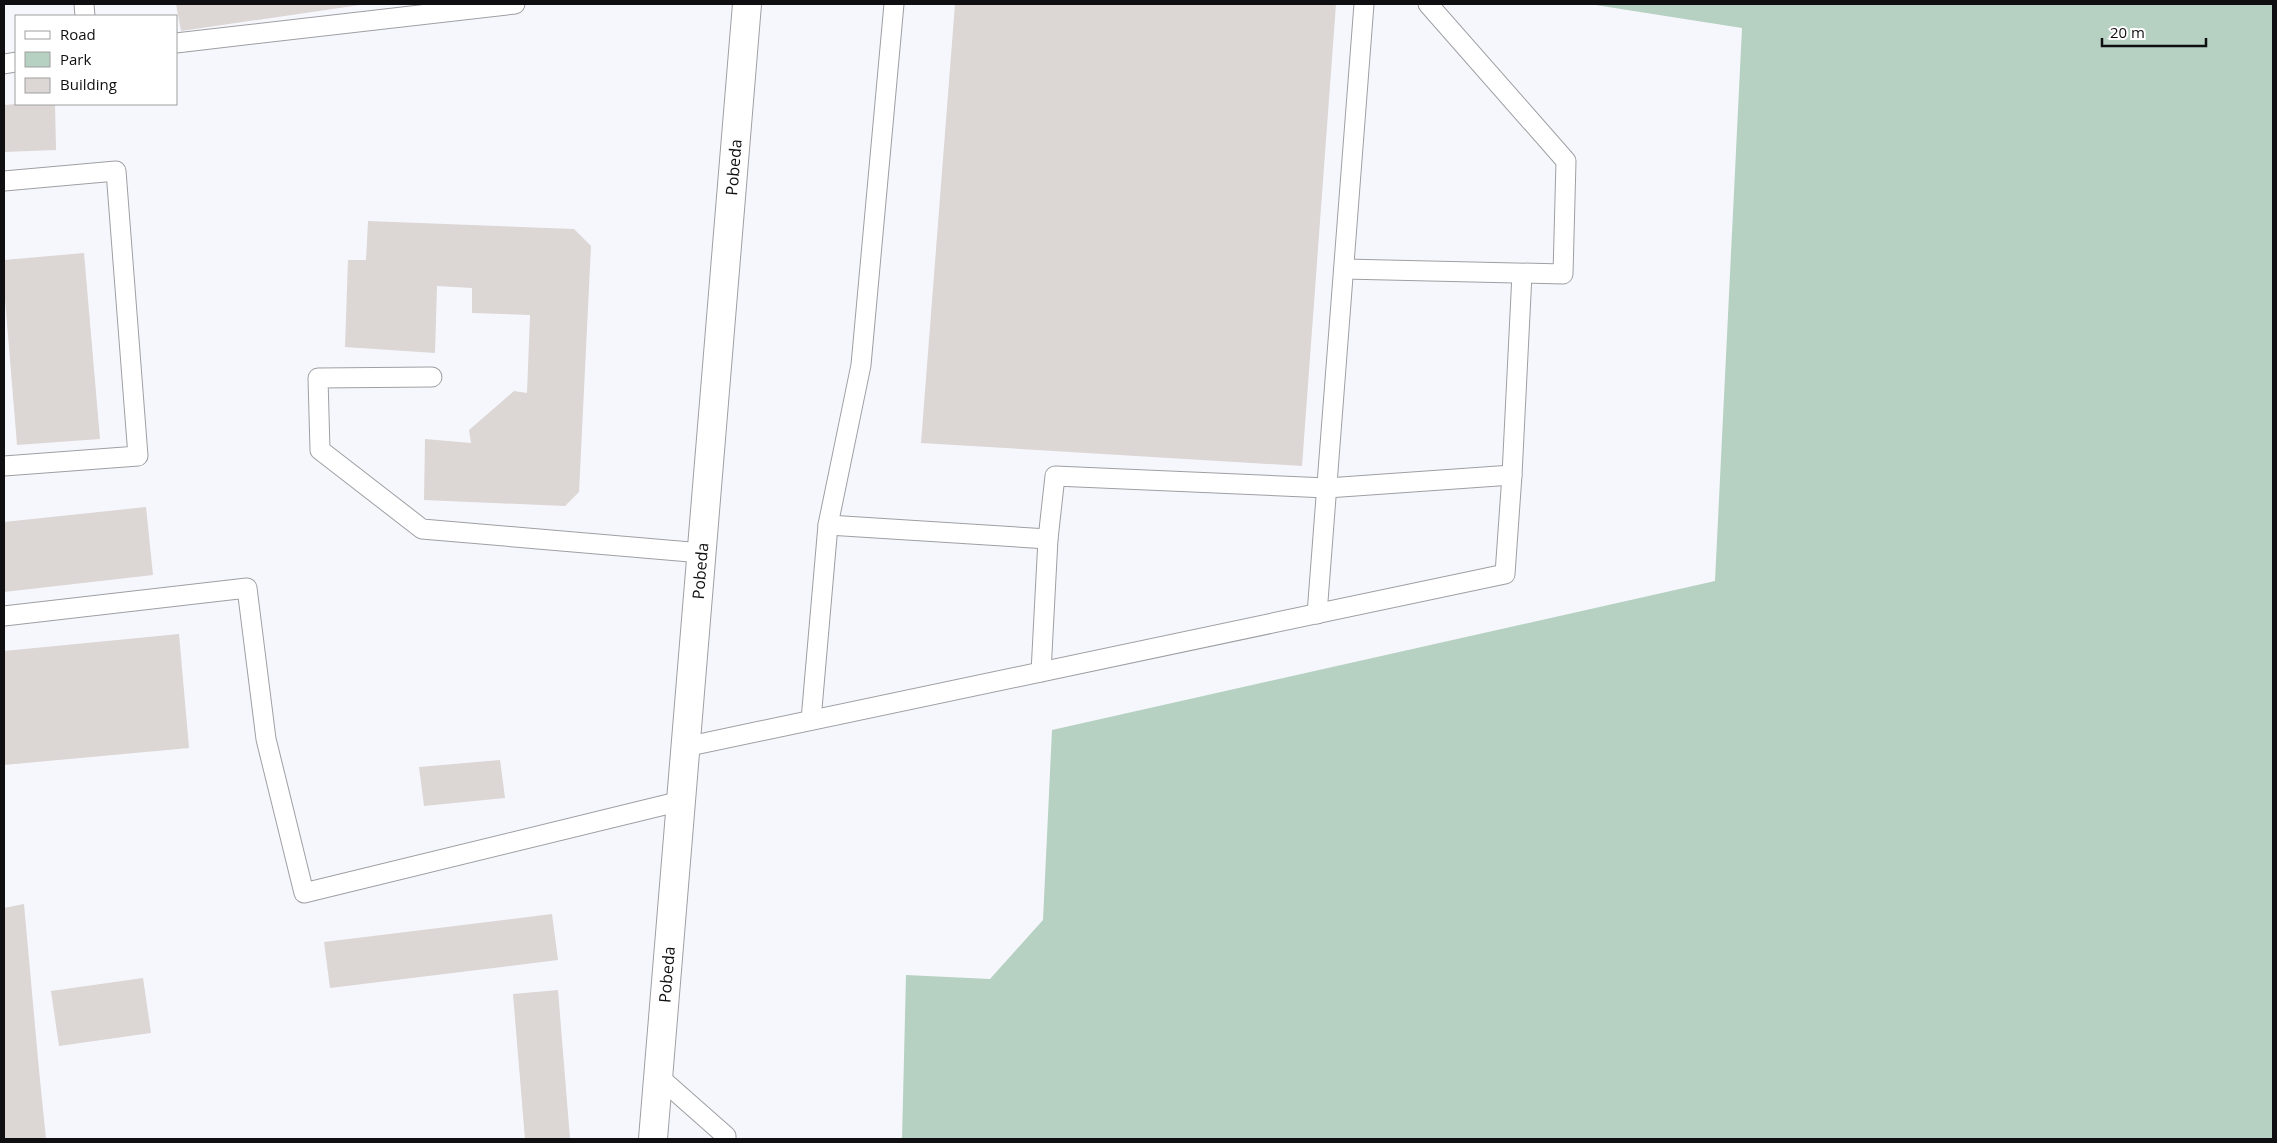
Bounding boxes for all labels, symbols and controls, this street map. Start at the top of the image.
legend [15,15,178,105]
scale bar [2102,15,2206,47]
text: 20 m [2110,22,2145,42]
text: Road [60,24,96,44]
text: Park [60,49,91,69]
text: Building [60,74,117,94]
street label: Pobeda [720,138,747,196]
street label: Pobeda [687,542,713,600]
street label: Pobeda [653,945,680,1004]

